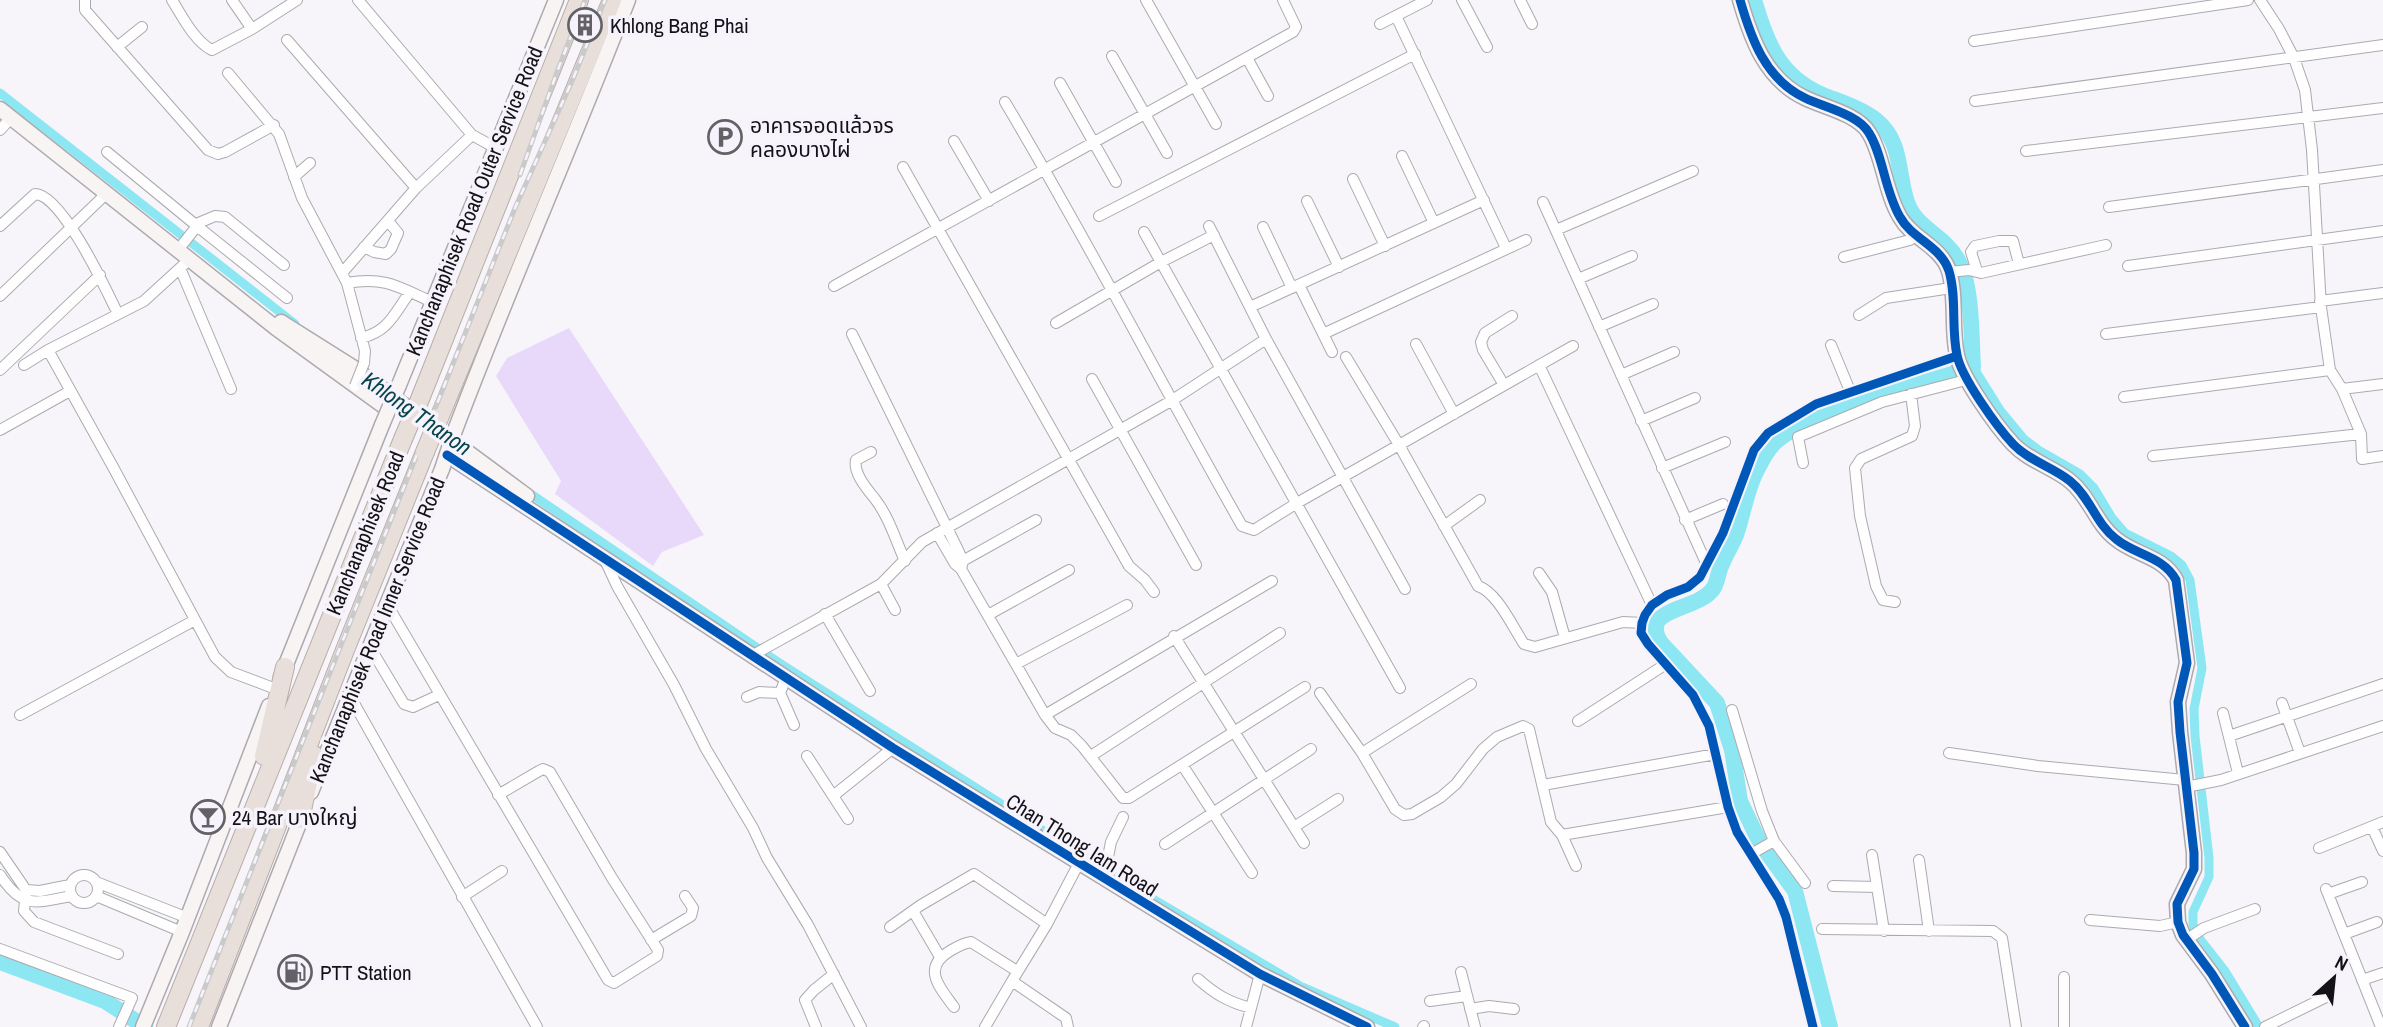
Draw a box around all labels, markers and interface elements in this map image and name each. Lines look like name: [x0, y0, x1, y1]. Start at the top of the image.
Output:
building icon: Khlong Bang Phai: [566, 6, 604, 44]
place label: Khlong Bang Phai: [610, 11, 749, 40]
street label: Kanchanaphisek Road Outer Service Road: [399, 42, 549, 360]
place label: อาคารจอดแล้วจร คลองบางไผ่: [750, 111, 894, 164]
parking icon: อาคารจอดแล้วจร คลองบางไผ่: [706, 118, 744, 156]
water label: Khlong Thanon: [356, 364, 478, 462]
street label: Kanchanaphisek Road: [319, 447, 411, 619]
street label: Kanchanaphisek Road Inner Service Road: [302, 473, 452, 787]
street label: Chan Thong Iam Road: [1001, 787, 1163, 903]
bar icon: 24 Bar บางใหญ่: [189, 798, 227, 836]
place label: 24 Bar บางใหญ่: [232, 803, 358, 832]
north arrow: [2299, 943, 2369, 1013]
text: N: [2331, 949, 2353, 977]
fuel station icon: PTT Station: [276, 953, 314, 991]
place label: PTT Station: [320, 958, 412, 987]

